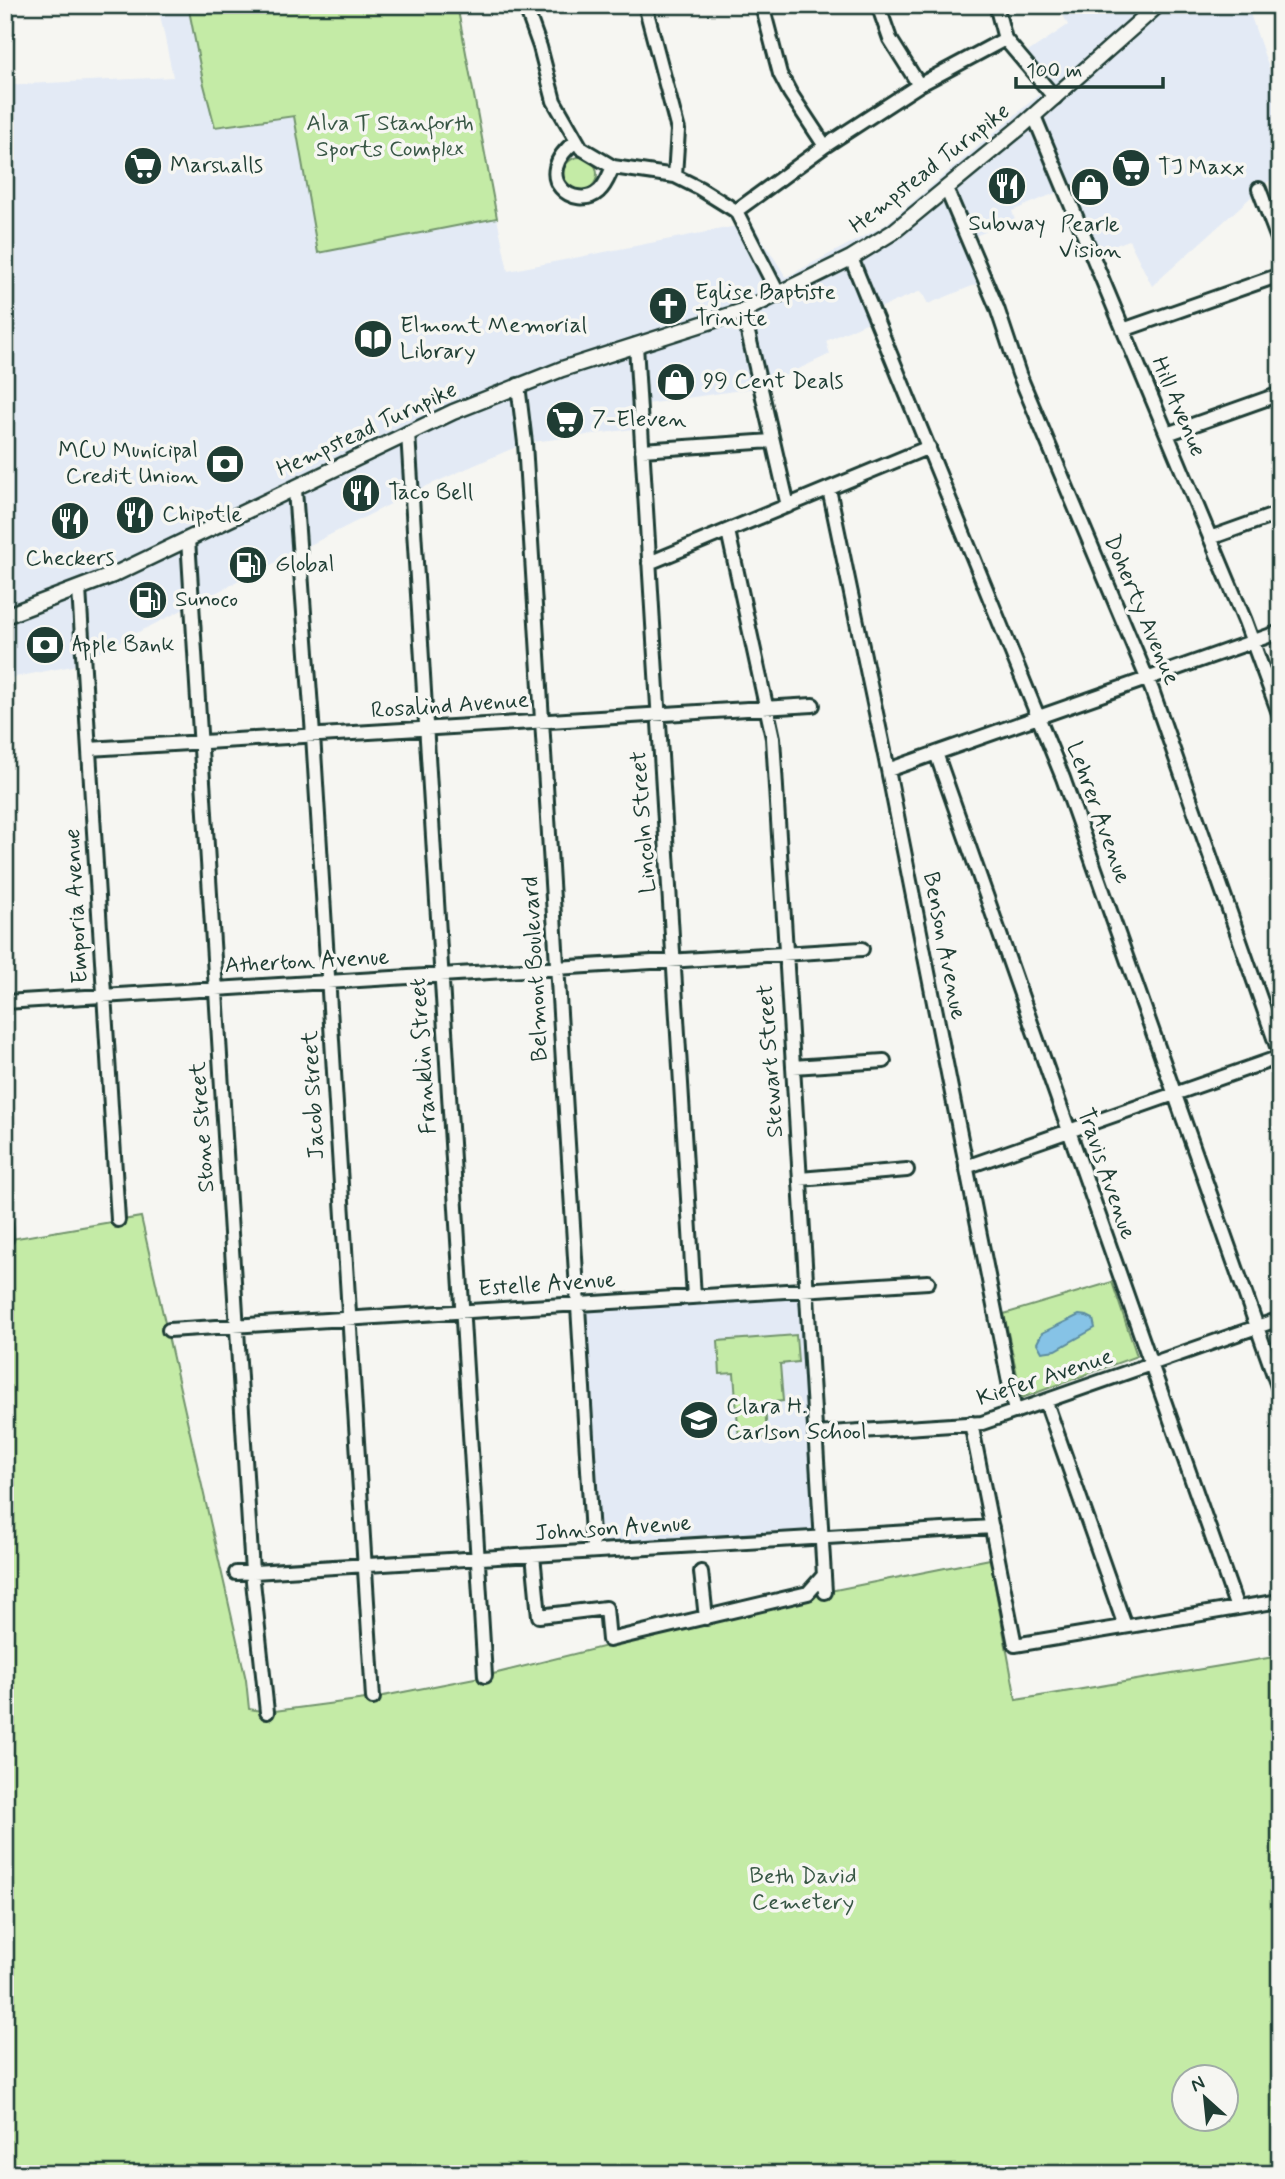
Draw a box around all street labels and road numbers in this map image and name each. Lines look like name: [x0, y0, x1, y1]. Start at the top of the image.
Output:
street label: Hempstead Turnpike: [844, 97, 1016, 241]
street label: Hill Avenue: [1144, 352, 1212, 462]
street label: Hempstead Turnpike: [272, 375, 462, 485]
street label: Doherty Avenue: [1096, 530, 1186, 690]
street label: Rosalind Avenue: [370, 686, 530, 726]
street label: Lehrer Avenue: [1058, 738, 1138, 888]
street label: Lincoln Street: [624, 750, 664, 894]
street label: Emporia Avenue: [58, 828, 96, 984]
street label: Benson Avenue: [915, 870, 973, 1023]
street label: Belmont Boulevard: [516, 876, 556, 1062]
street label: Atherton Avenue: [224, 943, 390, 981]
street label: Franklin Street: [404, 977, 444, 1135]
street label: Stewart Street: [751, 983, 791, 1139]
street label: Jacob Street: [296, 1029, 332, 1160]
street label: Stone Street: [183, 1060, 223, 1193]
street label: Travis Avenue: [1069, 1104, 1143, 1244]
street label: Estelle Avenue: [477, 1265, 617, 1305]
street label: Kiefer Avenue: [973, 1342, 1117, 1414]
street label: Johnson Avenue: [534, 1509, 692, 1549]

